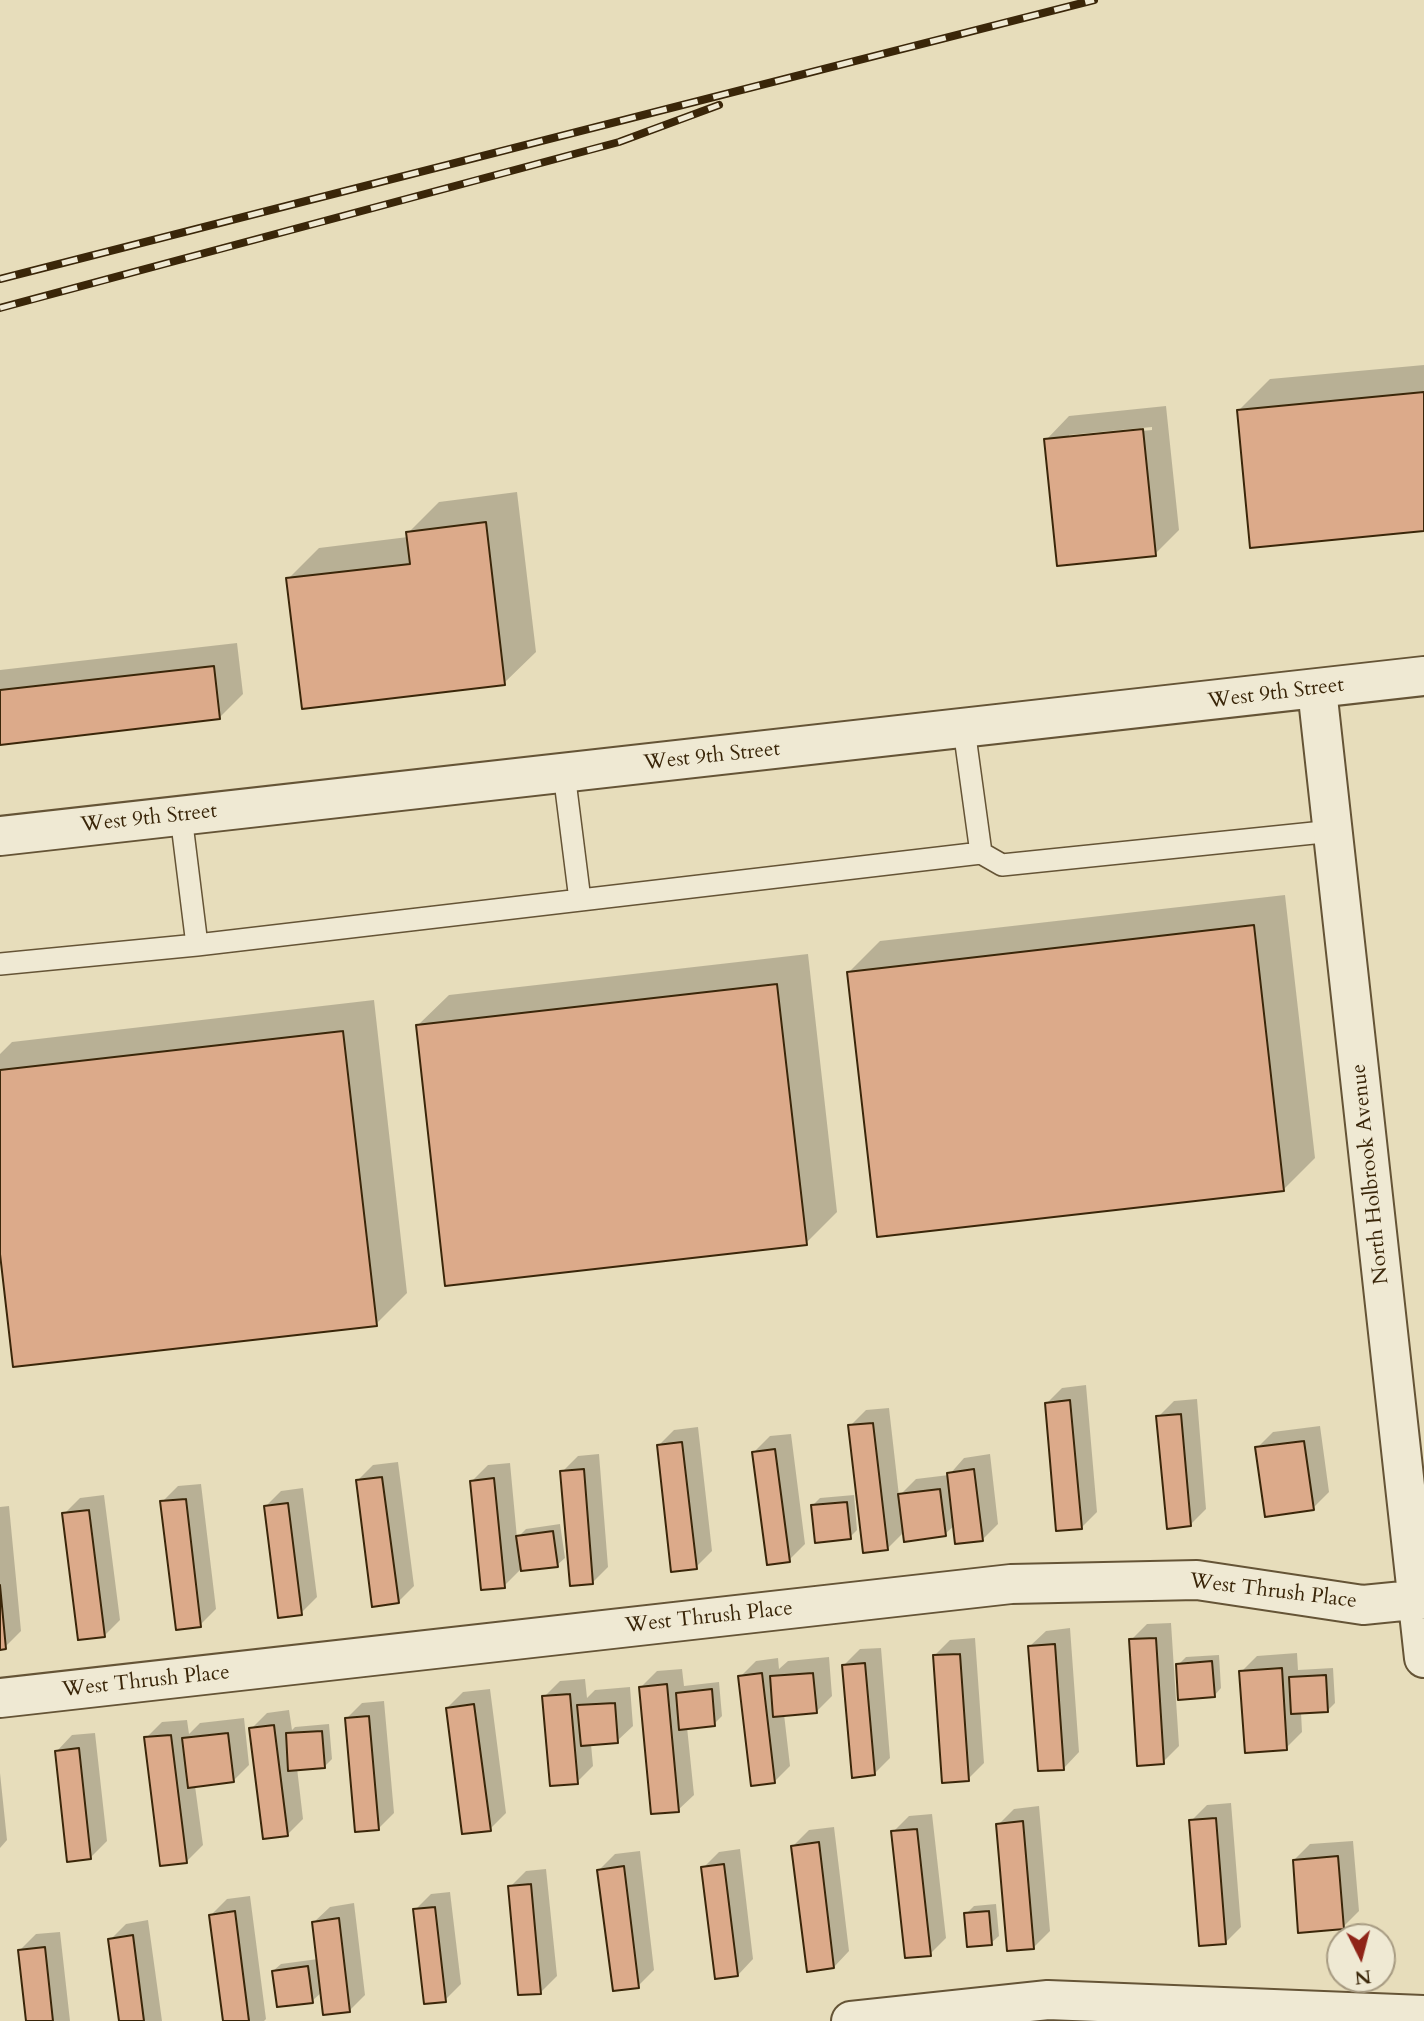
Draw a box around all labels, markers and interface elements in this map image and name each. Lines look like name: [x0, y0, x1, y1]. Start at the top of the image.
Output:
street label: West 9th Street: [1206, 673, 1346, 715]
street label: West 9th Street: [643, 737, 781, 777]
street label: West 9th Street: [80, 799, 218, 839]
street label: North Holbrook Avenue: [1347, 1063, 1395, 1285]
street label: West Thrush Place: [1188, 1569, 1358, 1615]
street label: West Thrush Place: [624, 1597, 794, 1639]
street label: West Thrush Place: [61, 1661, 231, 1703]
north arrow: [1326, 1923, 1396, 1993]
text: N: [1353, 1963, 1373, 1991]

